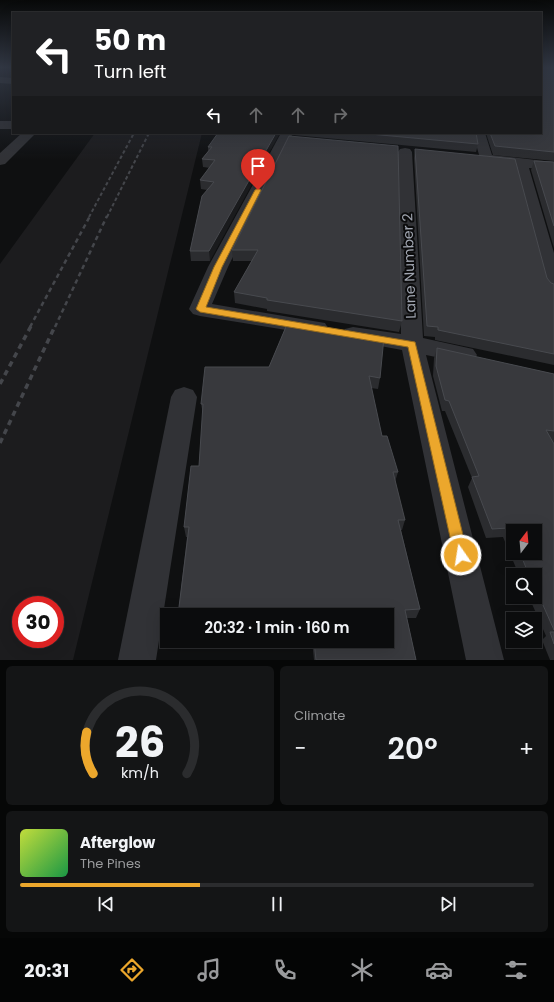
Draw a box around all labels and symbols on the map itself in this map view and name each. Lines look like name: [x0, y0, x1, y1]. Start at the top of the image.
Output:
pin: [241, 149, 275, 190]
street label: Lane Number 2: [397, 213, 421, 319]
north arrow: [506, 524, 542, 560]
position arrow: [440, 534, 482, 576]
speed limit sign: 30: [12, 596, 64, 648]

